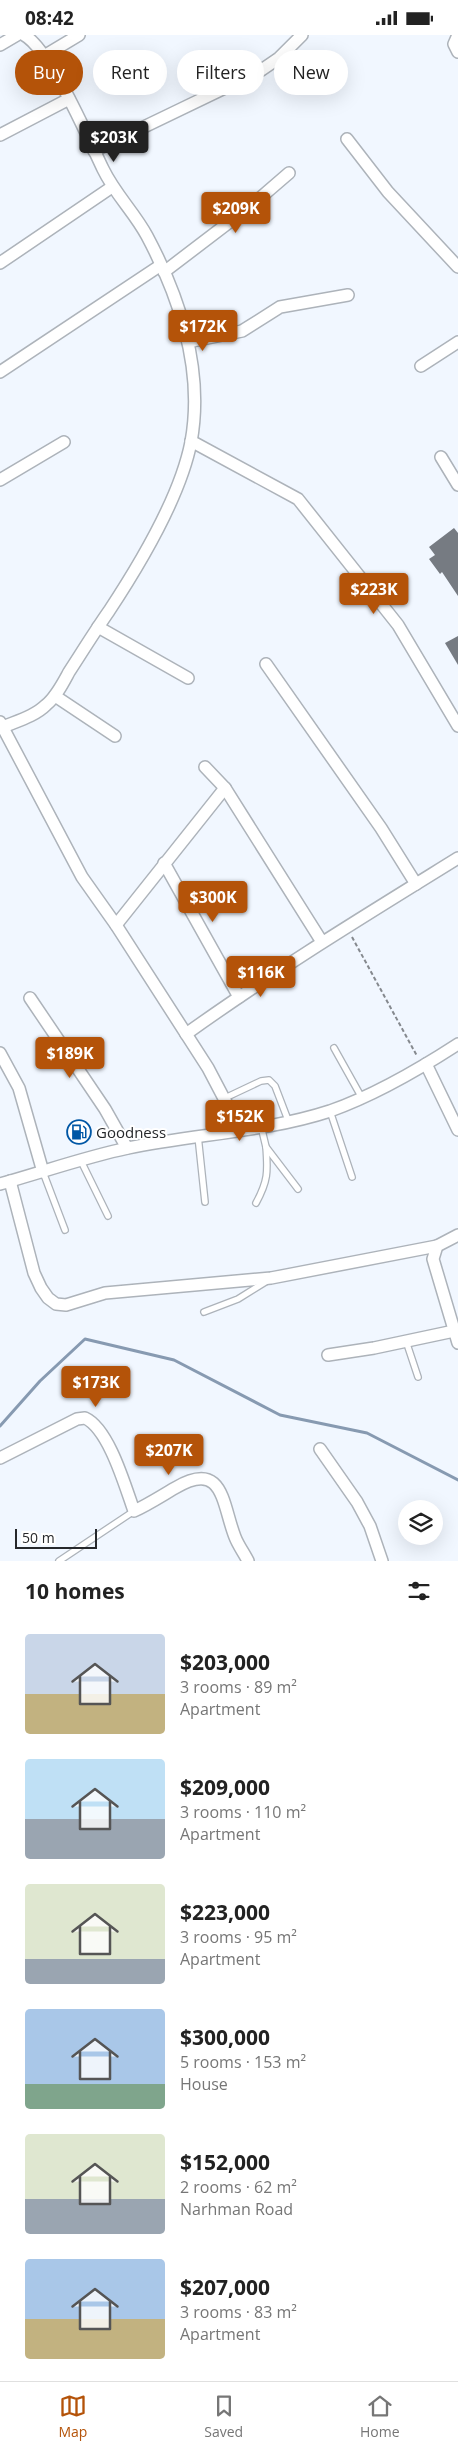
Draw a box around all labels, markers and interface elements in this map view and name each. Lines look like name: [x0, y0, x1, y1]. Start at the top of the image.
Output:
text: 08:42: [25, 5, 74, 31]
chip: Buy: [15, 50, 83, 95]
chip: Rent: [93, 50, 167, 95]
chip: Filters: [177, 50, 264, 95]
chip: New: [274, 50, 348, 95]
pin: $203K: [79, 121, 149, 163]
text: $203K: [90, 126, 138, 148]
pin: $209K: [201, 191, 271, 234]
text: $209K: [212, 197, 260, 219]
pin: $172K: [168, 309, 238, 352]
text: $172K: [179, 315, 227, 337]
pin: $223K: [339, 573, 409, 615]
text: $223K: [350, 578, 398, 600]
pin: $300K: [178, 881, 248, 923]
text: $300K: [189, 886, 237, 908]
pin: $116K: [226, 955, 296, 998]
text: $116K: [237, 961, 285, 983]
pin: $189K: [35, 1037, 105, 1079]
text: $189K: [46, 1042, 94, 1064]
pin: $152K: [205, 1099, 275, 1142]
text: $152K: [216, 1105, 264, 1127]
fuel station icon: Goodness: [66, 1119, 92, 1145]
place label: Goodness: [96, 1122, 166, 1142]
pin: $173K: [61, 1365, 131, 1408]
text: $173K: [72, 1371, 120, 1393]
pin: $207K: [134, 1433, 204, 1476]
text: $207K: [145, 1439, 193, 1461]
map controls: [398, 1500, 443, 1545]
button: layers: [398, 1500, 443, 1545]
scale bar: [15, 1526, 98, 1549]
text: 50 m: [22, 1528, 55, 1547]
text: 10 homes: [25, 1577, 125, 1605]
icon: filters: [405, 1577, 433, 1605]
text: $203,000: [180, 1648, 270, 1676]
icon: home: [65, 1654, 125, 1714]
text: 3 rooms · 89 m²: [180, 1676, 297, 1698]
text: Apartment: [180, 1698, 260, 1720]
text: $209,000: [180, 1773, 270, 1801]
icon: home: [65, 1779, 125, 1839]
text: 3 rooms · 110 m²: [180, 1801, 306, 1823]
text: Apartment: [180, 1823, 260, 1845]
text: $223,000: [180, 1898, 270, 1926]
icon: home: [65, 1904, 125, 1964]
text: 3 rooms · 95 m²: [180, 1926, 297, 1948]
text: Apartment: [180, 1948, 260, 1970]
text: $300,000: [180, 2023, 270, 2051]
icon: home: [65, 2029, 125, 2089]
text: 5 rooms · 153 m²: [180, 2051, 306, 2073]
text: House: [180, 2073, 228, 2095]
text: $152,000: [180, 2148, 270, 2176]
icon: home: [65, 2154, 125, 2214]
text: 2 rooms · 62 m²: [180, 2176, 297, 2198]
text: Narhman Road: [180, 2198, 293, 2220]
text: $207,000: [180, 2273, 270, 2301]
icon: home: [65, 2279, 125, 2339]
text: 3 rooms · 83 m²: [180, 2301, 297, 2323]
text: Apartment: [180, 2323, 260, 2345]
tab: Map: [58, 2392, 87, 2441]
tab: Saved: [204, 2392, 243, 2441]
tab: Home: [360, 2392, 400, 2441]

